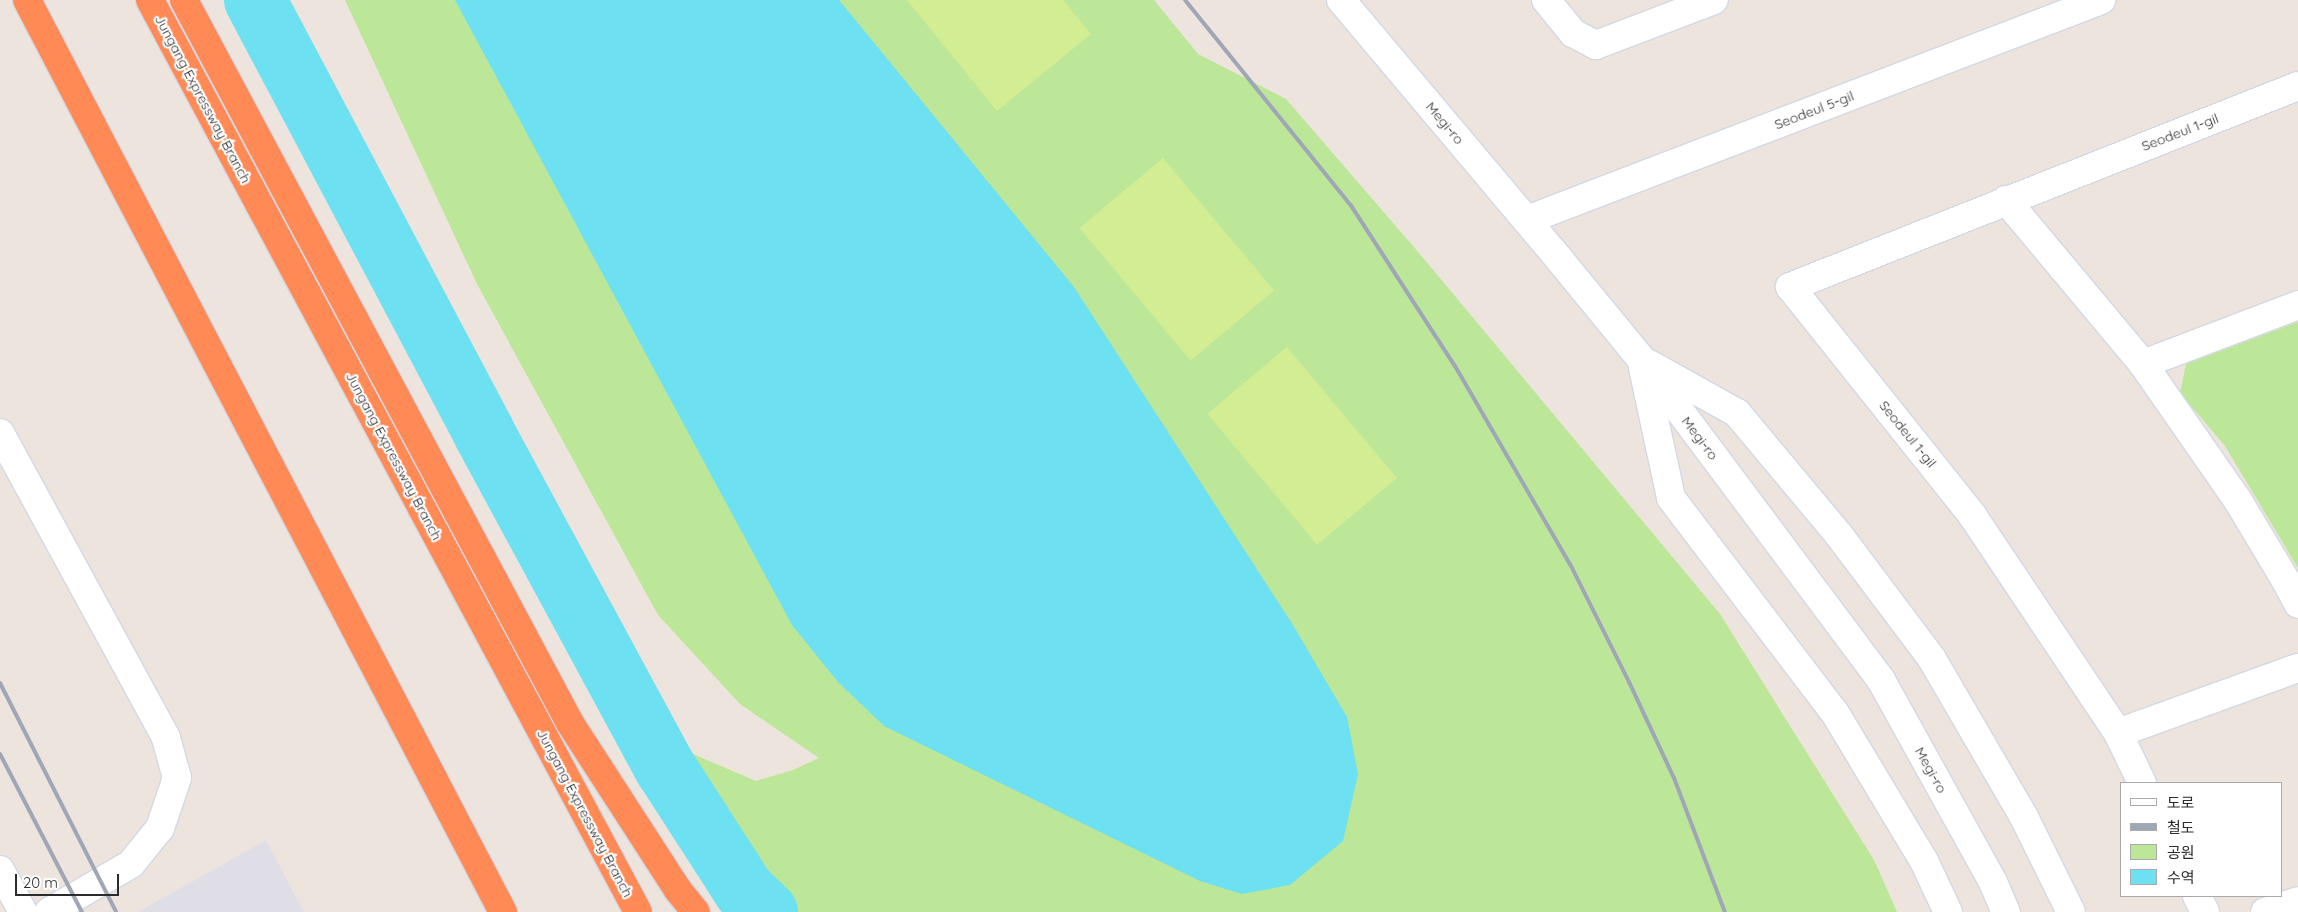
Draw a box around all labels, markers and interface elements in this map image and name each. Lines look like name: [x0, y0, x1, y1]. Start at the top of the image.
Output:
street label: Jungang Expressway Branch: [151, 12, 255, 186]
street label: Seodeul 5-gil: [1772, 87, 1856, 133]
street label: Megi-ro: [1422, 98, 1468, 148]
street label: Seodeul 1-gil: [2139, 110, 2221, 154]
street label: Jungang Expressway Branch: [342, 369, 446, 543]
street label: Seodeul 1-gil: [1876, 397, 1940, 471]
street label: Megi-ro: [1678, 413, 1722, 463]
street label: Jungang Expressway Branch: [533, 726, 637, 900]
street label: Megi-ro: [1911, 744, 1951, 796]
legend: [2120, 782, 2283, 897]
text: 도로: [2167, 793, 2195, 812]
text: 철도: [2167, 818, 2195, 837]
text: 공원: [2167, 843, 2195, 862]
scale bar: [18, 864, 121, 896]
text: 수역: [2167, 868, 2195, 887]
text: 20 m: [23, 873, 58, 892]

